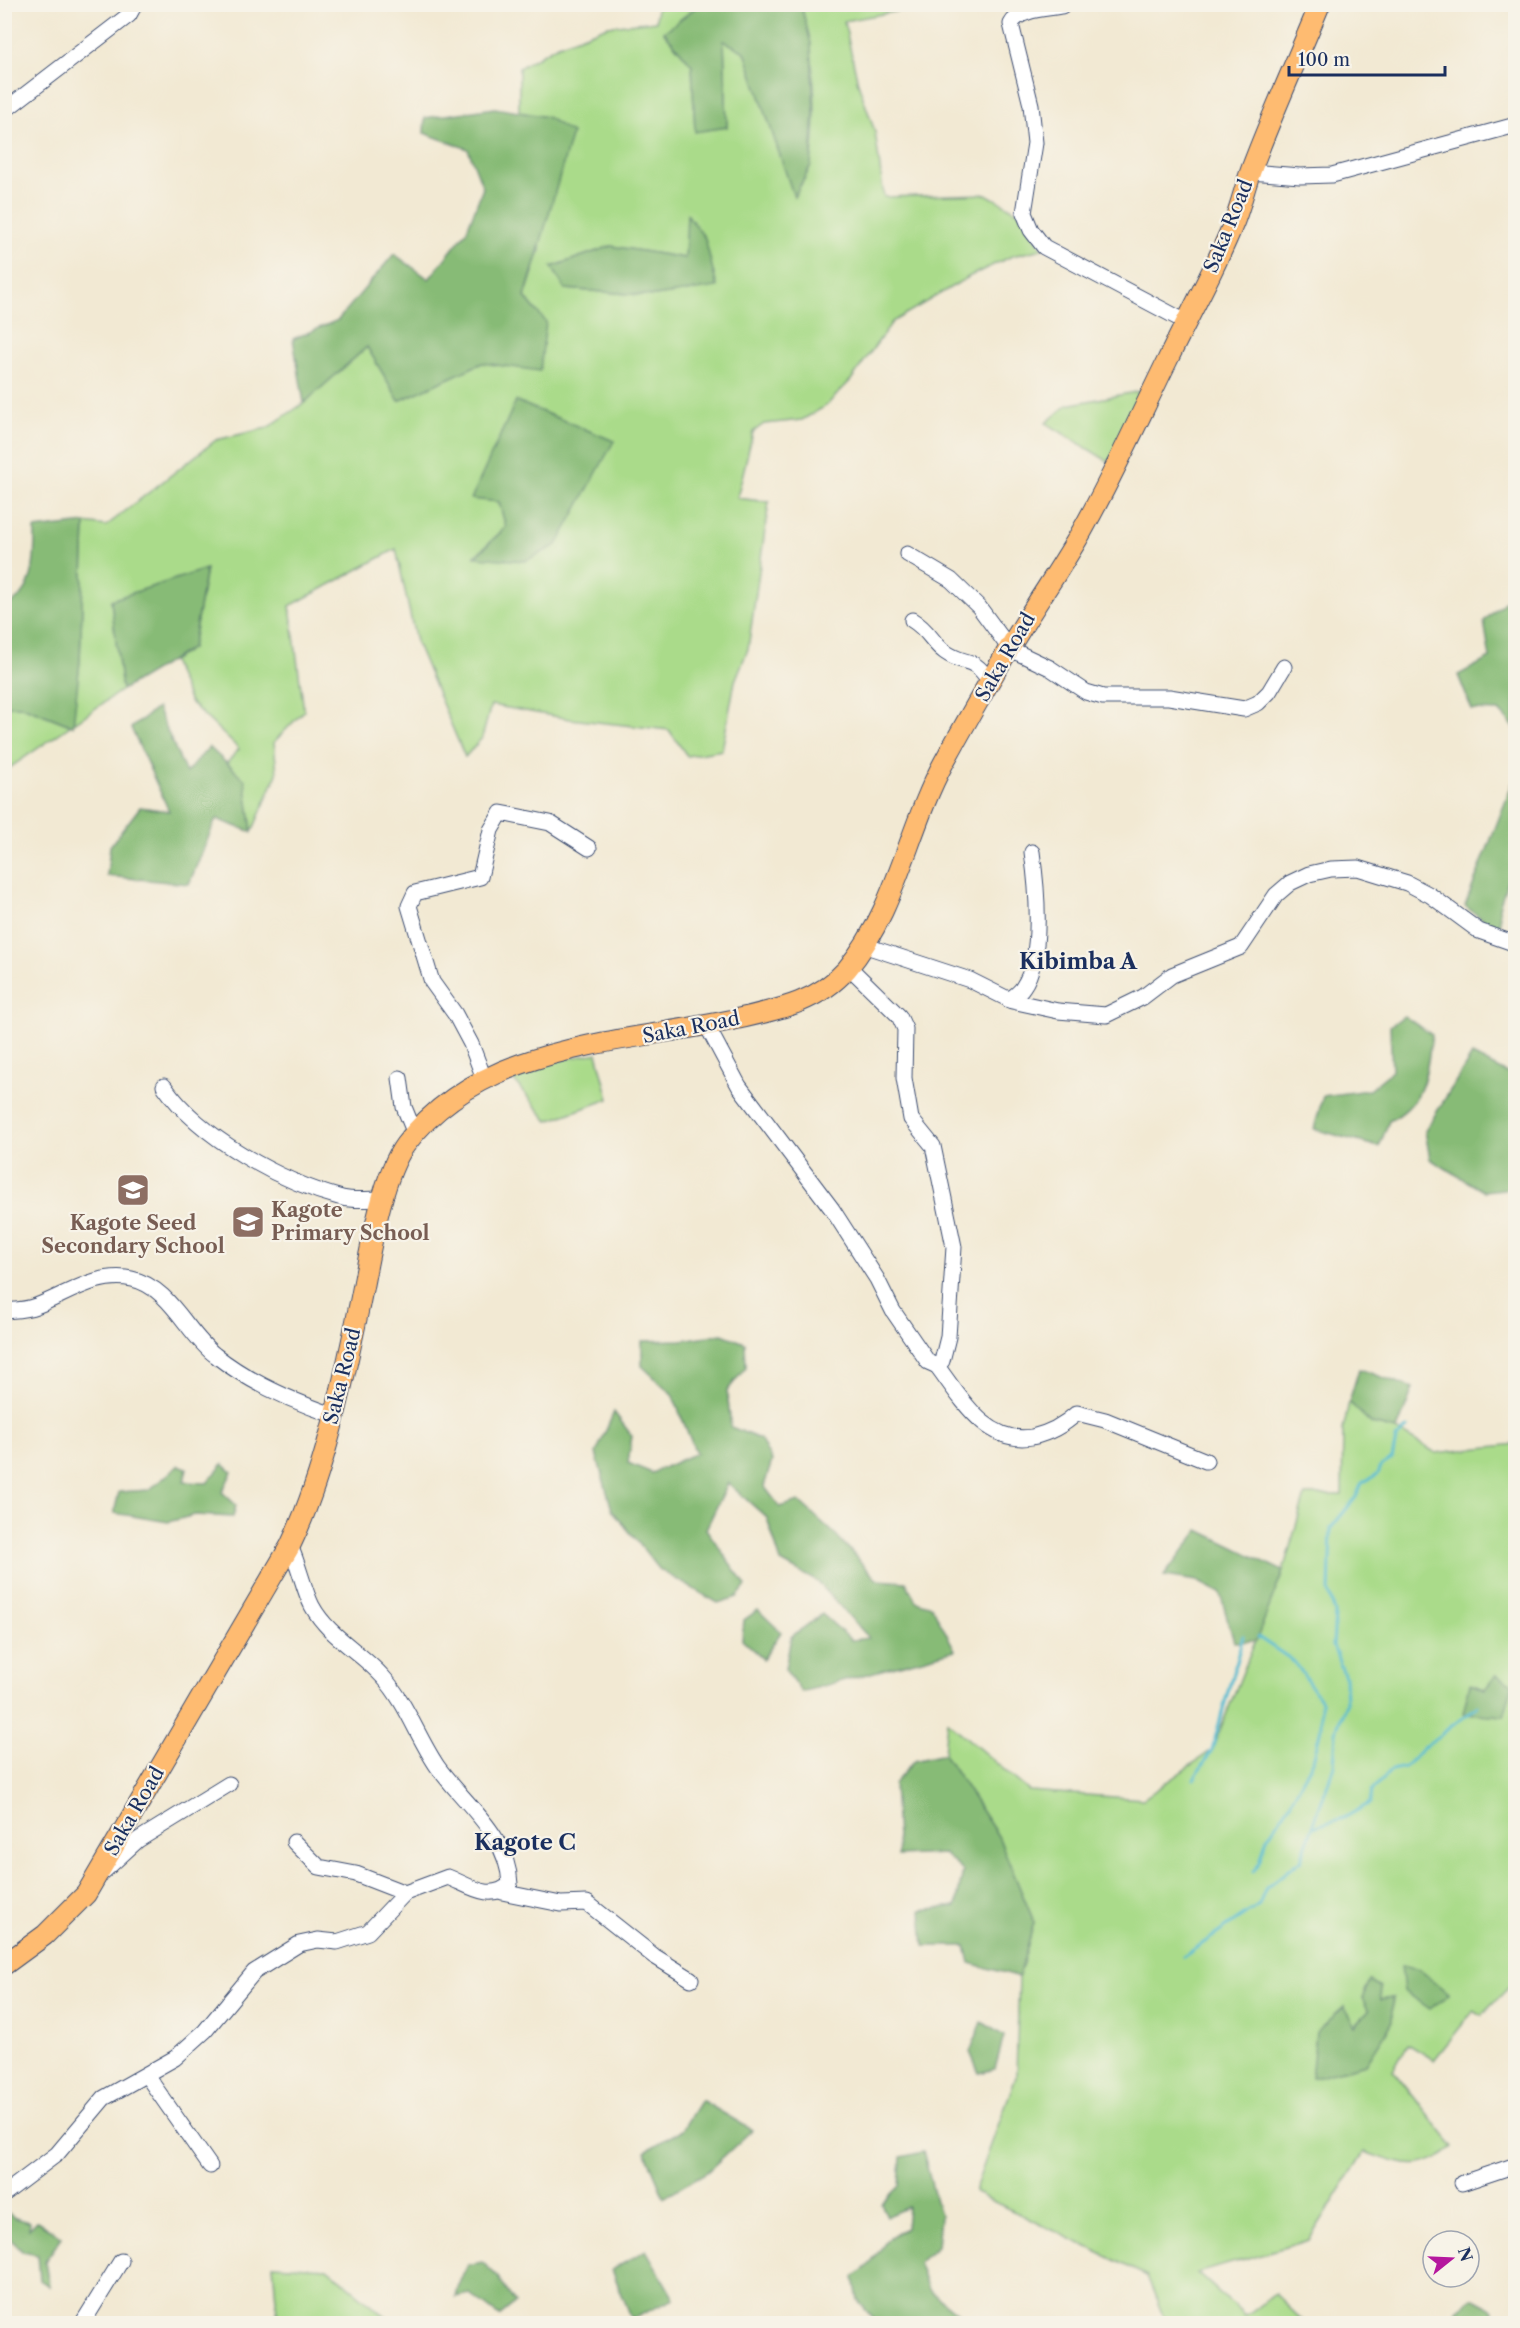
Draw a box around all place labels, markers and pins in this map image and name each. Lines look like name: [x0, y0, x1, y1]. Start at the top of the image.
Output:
school or university icon: Kagote Seed Secondary School: [115, 1172, 151, 1208]
place label: Kagote Primary School: [271, 1198, 430, 1245]
school or university icon: Kagote Primary School: [230, 1204, 266, 1240]
place label: Kagote Seed Secondary School: [41, 1211, 225, 1258]

